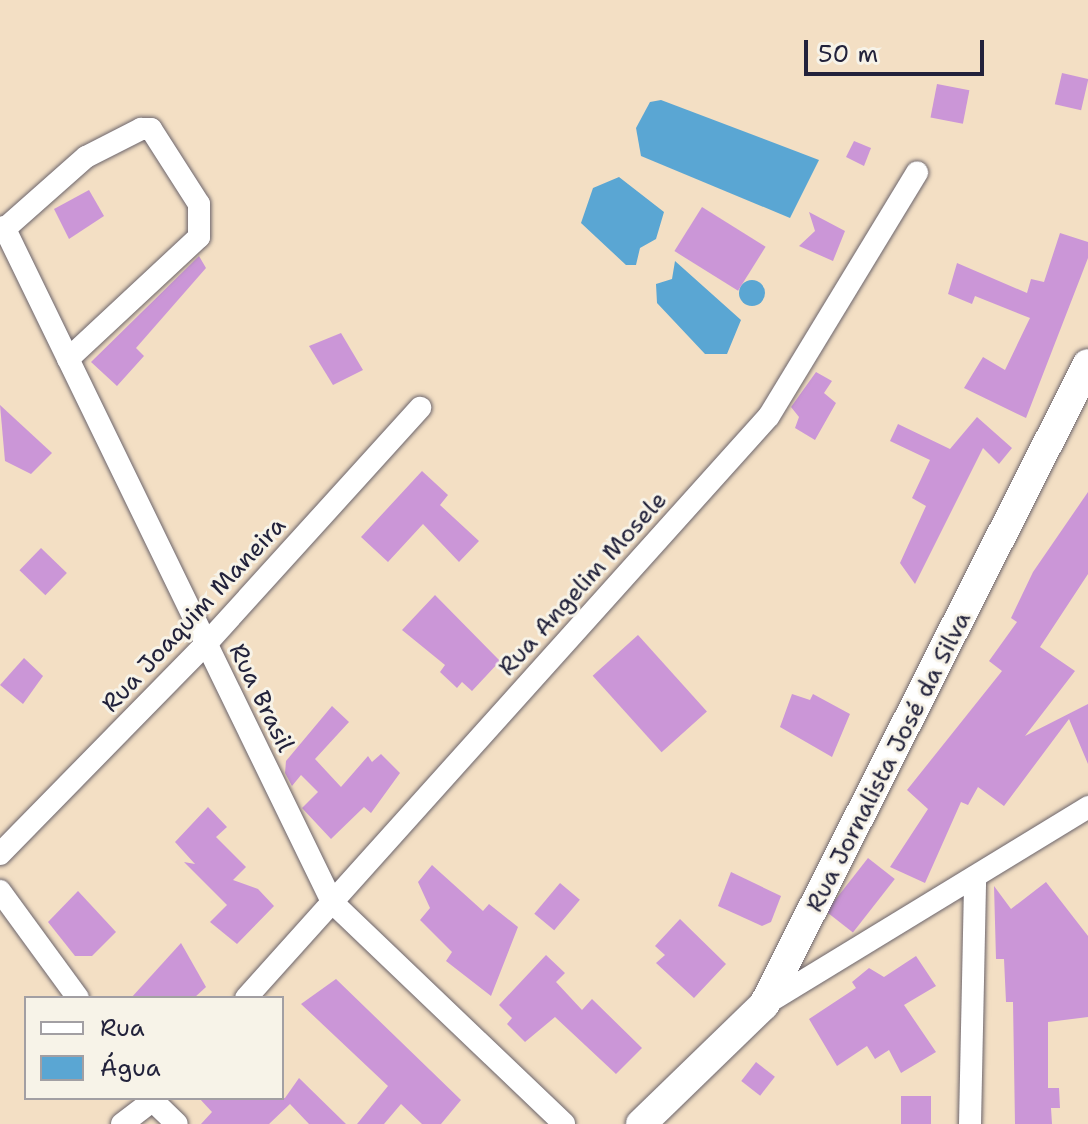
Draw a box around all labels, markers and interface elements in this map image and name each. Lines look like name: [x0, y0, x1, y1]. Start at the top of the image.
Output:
scale bar: [808, 24, 988, 74]
text: 50 m: [818, 38, 878, 70]
street label: Rua Angelim Mosele: [493, 486, 673, 682]
street label: Rua Joaquim Maneira: [96, 512, 292, 718]
street label: Rua Jornalista José da Silva: [801, 607, 977, 917]
street label: Rua Brasil: [222, 639, 300, 757]
legend: [24, 996, 284, 1100]
text: Rua: [100, 1012, 145, 1044]
text: Água: [100, 1052, 161, 1084]

